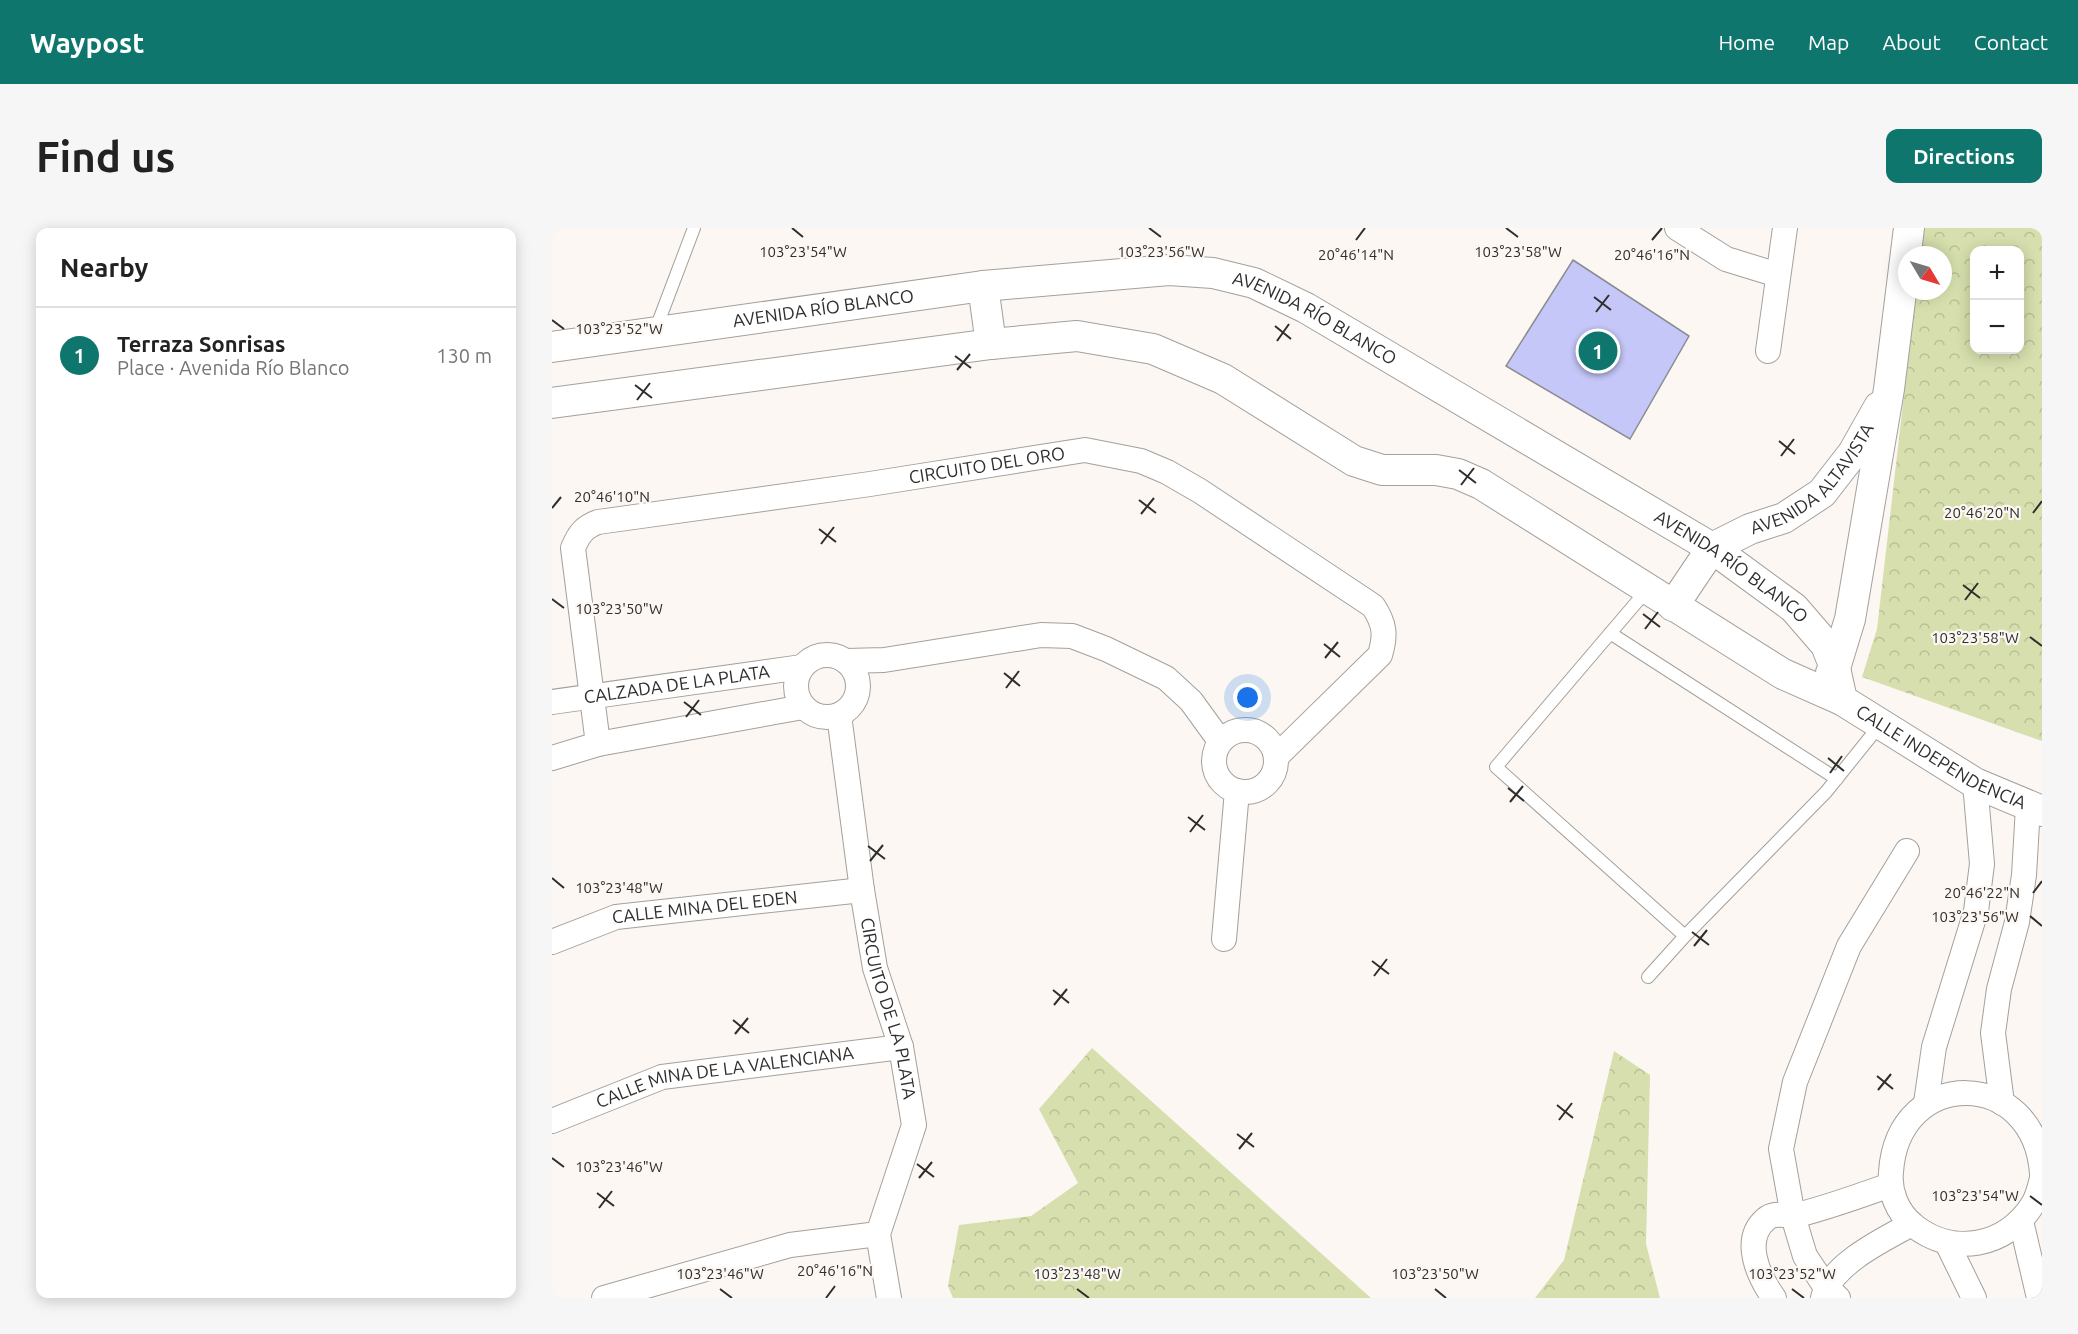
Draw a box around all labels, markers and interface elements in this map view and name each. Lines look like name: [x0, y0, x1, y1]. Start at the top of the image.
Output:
text: Waypost: [30, 27, 144, 58]
text: Home: [1718, 30, 1775, 54]
text: Map: [1808, 30, 1849, 54]
text: About: [1882, 30, 1941, 54]
text: Contact: [1974, 30, 2048, 54]
button: Directions: [1886, 129, 2042, 183]
text: Find us: [36, 133, 175, 180]
text: 103°23'54"W: [759, 243, 847, 260]
text: 103°23'56"W: [1117, 243, 1205, 260]
text: 103°23'58"W: [1474, 243, 1562, 260]
text: 20°46'14"N: [1318, 246, 1394, 263]
text: 20°46'16"N: [1614, 246, 1690, 263]
north arrow: [1898, 246, 1952, 300]
map controls: [1970, 246, 2024, 354]
button: +: [1970, 246, 2024, 300]
text: Nearby: [60, 253, 148, 282]
street label: AVENIDA RÍO BLANCO: [1231, 267, 1401, 368]
street label: AVENIDA RÍO BLANCO: [731, 285, 915, 330]
button: −: [1970, 300, 2024, 354]
text: 103°23'52"W: [575, 320, 663, 337]
pin: 1: [1578, 328, 1618, 374]
text: Terraza Sonrisas: [117, 331, 285, 356]
text: 1: [74, 344, 85, 367]
text: 130 m: [436, 344, 492, 367]
text: Place · Avenida Río Blanco: [117, 356, 349, 379]
street label: AVENIDA ALTAVISTA: [1748, 419, 1877, 537]
street label: CIRCUITO DEL ORO: [907, 442, 1066, 487]
text: 20°46'10"N: [574, 488, 650, 505]
text: 20°46'20"N: [1944, 504, 2020, 521]
street label: AVENIDA RÍO BLANCO: [1652, 506, 1813, 626]
text: 103°23'50"W: [575, 600, 663, 617]
text: 103°23'58"W: [1931, 629, 2019, 646]
street label: CALZADA DE LA PLATA: [582, 661, 771, 706]
your location: [1233, 683, 1262, 712]
street label: CALLE INDEPENDENCIA: [1853, 700, 2030, 812]
text: 103°23'48"W: [575, 879, 663, 896]
text: 20°46'22"N: [1944, 884, 2020, 901]
street label: CALLE MINA DEL EDEN: [611, 886, 798, 926]
text: 103°23'56"W: [1931, 908, 2019, 925]
street label: CIRCUITO DE LA PLATA: [858, 916, 921, 1101]
street label: CALLE MINA DE LA VALENCIANA: [593, 1042, 855, 1111]
text: 103°23'46"W: [575, 1158, 663, 1175]
text: 103°23'54"W: [1931, 1187, 2019, 1204]
text: 20°46'16"N: [797, 1262, 873, 1279]
text: 103°23'46"W: [676, 1265, 764, 1282]
text: 103°23'48"W: [1033, 1265, 1121, 1282]
text: 103°23'50"W: [1391, 1265, 1479, 1282]
text: 103°23'52"W: [1748, 1265, 1836, 1282]

